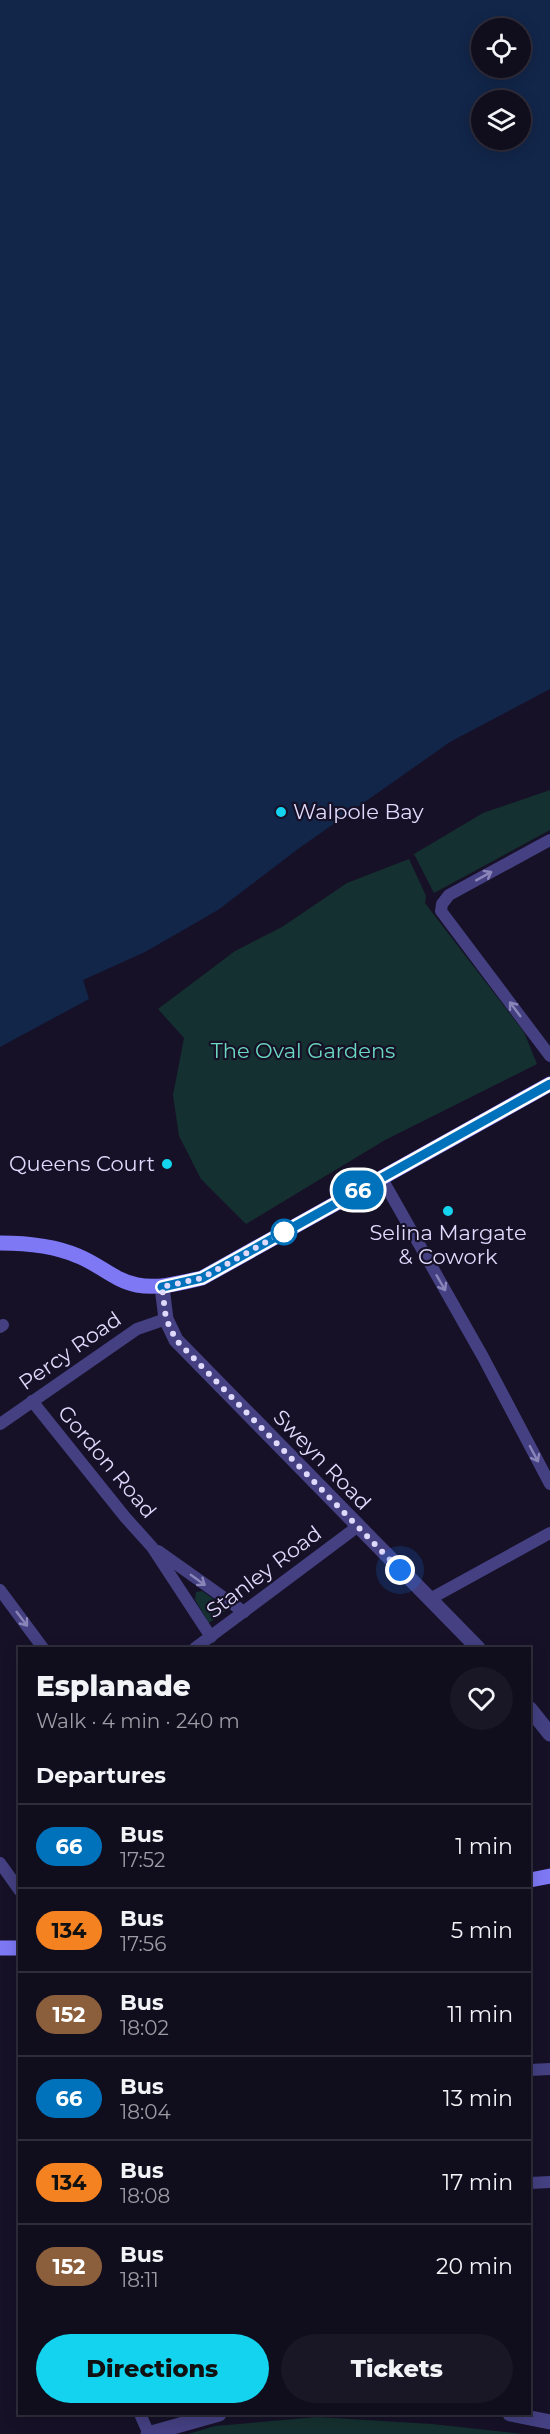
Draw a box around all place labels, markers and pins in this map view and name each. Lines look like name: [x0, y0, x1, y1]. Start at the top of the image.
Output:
place label: Walpole Bay: [293, 799, 424, 824]
marker: Walpole Bay: [274, 805, 288, 819]
place label: Queens Court: [9, 1151, 155, 1176]
marker: Queens Court: [160, 1157, 174, 1171]
marker: Selina Margate & Cowork: [441, 1204, 455, 1218]
unlabelled marker: [271, 1219, 297, 1245]
place label: Selina Margate & Cowork: [369, 1220, 527, 1269]

